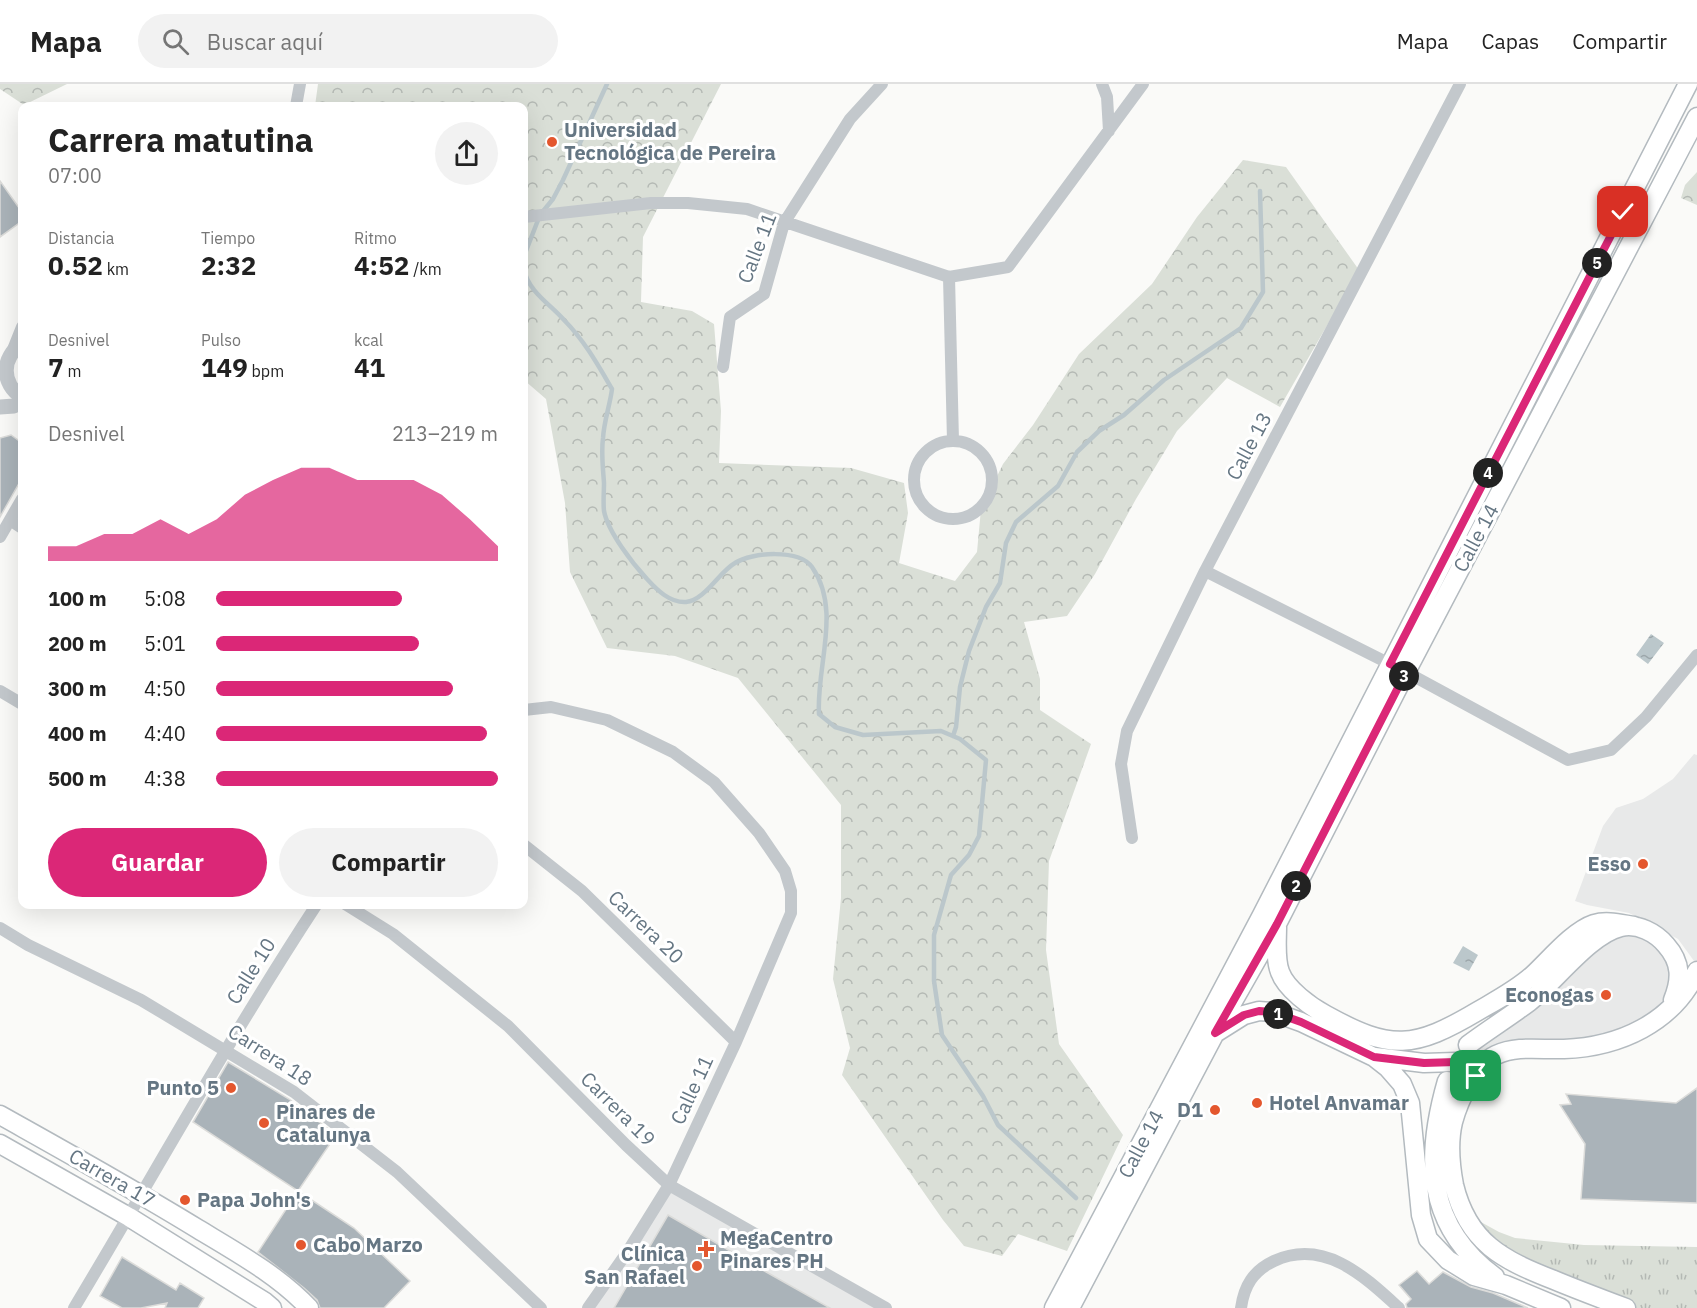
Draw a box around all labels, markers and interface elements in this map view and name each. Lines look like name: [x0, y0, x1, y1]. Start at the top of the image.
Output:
search box: [138, 14, 558, 68]
text: Mapa: [30, 23, 102, 60]
icon: search: [159, 25, 192, 58]
text: Buscar aquí: [207, 27, 323, 56]
text: Mapa: [1397, 27, 1448, 55]
text: Capas: [1481, 27, 1539, 55]
text: Compartir: [1572, 27, 1667, 55]
place label: Universidad Tecnológica de Pereira: [564, 116, 776, 166]
text: Carrera matutina: [48, 118, 314, 161]
button: share: [435, 122, 498, 185]
marker: Universidad Tecnológica de Pereira: [545, 135, 559, 149]
text: 07:00: [48, 162, 102, 189]
pin: [1597, 186, 1648, 237]
icon: check: [1606, 195, 1639, 228]
street label: Calle 11: [731, 209, 782, 287]
text: Distancia: [48, 228, 114, 248]
text: Tiempo: [201, 228, 255, 248]
text: Ritmo: [354, 228, 397, 248]
text: 0.52: [48, 248, 103, 282]
text: 2:32: [201, 248, 256, 282]
text: 4:52: [354, 248, 409, 282]
pin: 5: [1582, 248, 1612, 278]
text: 5: [1592, 253, 1602, 273]
text: km: [103, 259, 129, 279]
text: /km: [409, 259, 442, 279]
text: Desnivel: [48, 330, 109, 350]
text: Pulso: [201, 330, 241, 350]
text: kcal: [354, 330, 383, 350]
text: 7: [48, 350, 64, 384]
text: 149: [201, 350, 248, 384]
text: 41: [354, 350, 385, 384]
text: m: [64, 361, 81, 381]
text: bpm: [248, 361, 284, 381]
street label: Calle 13: [1219, 407, 1278, 485]
text: Desnivel: [48, 420, 125, 447]
text: 213–219 m: [392, 420, 498, 447]
pin: 4: [1473, 458, 1503, 488]
text: 4: [1483, 463, 1493, 483]
street label: Calle 14: [1446, 499, 1505, 577]
text: 100 m: [48, 585, 107, 612]
text: 5:08: [144, 585, 186, 612]
text: 200 m: [48, 630, 107, 657]
text: 5:01: [144, 630, 186, 657]
pin: 3: [1389, 661, 1419, 691]
text: 3: [1399, 666, 1409, 686]
text: 300 m: [48, 675, 107, 702]
text: 4:50: [144, 675, 186, 702]
text: 400 m: [48, 720, 107, 747]
text: 4:40: [144, 720, 186, 747]
text: 500 m: [48, 765, 107, 792]
text: 4:38: [144, 765, 186, 792]
button: Guardar: [48, 828, 267, 897]
button: Compartir: [279, 828, 498, 897]
place label: Esso: [1588, 850, 1631, 877]
marker: Esso: [1636, 857, 1650, 871]
pin: 2: [1281, 871, 1311, 901]
text: 2: [1291, 876, 1301, 896]
street label: Carrera 20: [603, 884, 690, 969]
street label: Calle 10: [220, 932, 282, 1009]
place label: Econogas: [1505, 981, 1594, 1008]
marker: Econogas: [1599, 988, 1613, 1002]
pin: 1: [1263, 999, 1293, 1029]
text: 1: [1273, 1004, 1283, 1024]
street label: Carrera 18: [223, 1017, 318, 1092]
pin: [1450, 1050, 1501, 1101]
street label: Calle 11: [664, 1051, 719, 1129]
icon: arrive: [1459, 1059, 1492, 1092]
street label: Carrera 19: [575, 1065, 662, 1152]
place label: Punto 5: [146, 1074, 219, 1101]
marker: Punto 5: [224, 1081, 238, 1095]
place label: Hotel Anvamar: [1269, 1089, 1409, 1116]
place label: D1: [1177, 1096, 1203, 1123]
marker: Hotel Anvamar: [1250, 1096, 1264, 1110]
place label: Pinares de Catalunya: [276, 1098, 376, 1148]
marker: D1: [1208, 1103, 1222, 1117]
street label: Calle 14: [1111, 1105, 1170, 1183]
marker: Pinares de Catalunya: [257, 1116, 271, 1130]
street label: Carrera 17: [64, 1142, 160, 1213]
place label: Papa John's: [197, 1186, 311, 1213]
marker: Papa John's: [178, 1193, 192, 1207]
place label: MegaCentro Pinares PH: [720, 1224, 833, 1274]
place label: Cabo Marzo: [313, 1231, 423, 1258]
marker: Cabo Marzo: [294, 1238, 308, 1252]
place label: Clínica San Rafael: [584, 1240, 685, 1290]
marker: MegaCentro Pinares PH: [697, 1240, 715, 1258]
marker: Clínica San Rafael: [690, 1259, 704, 1273]

